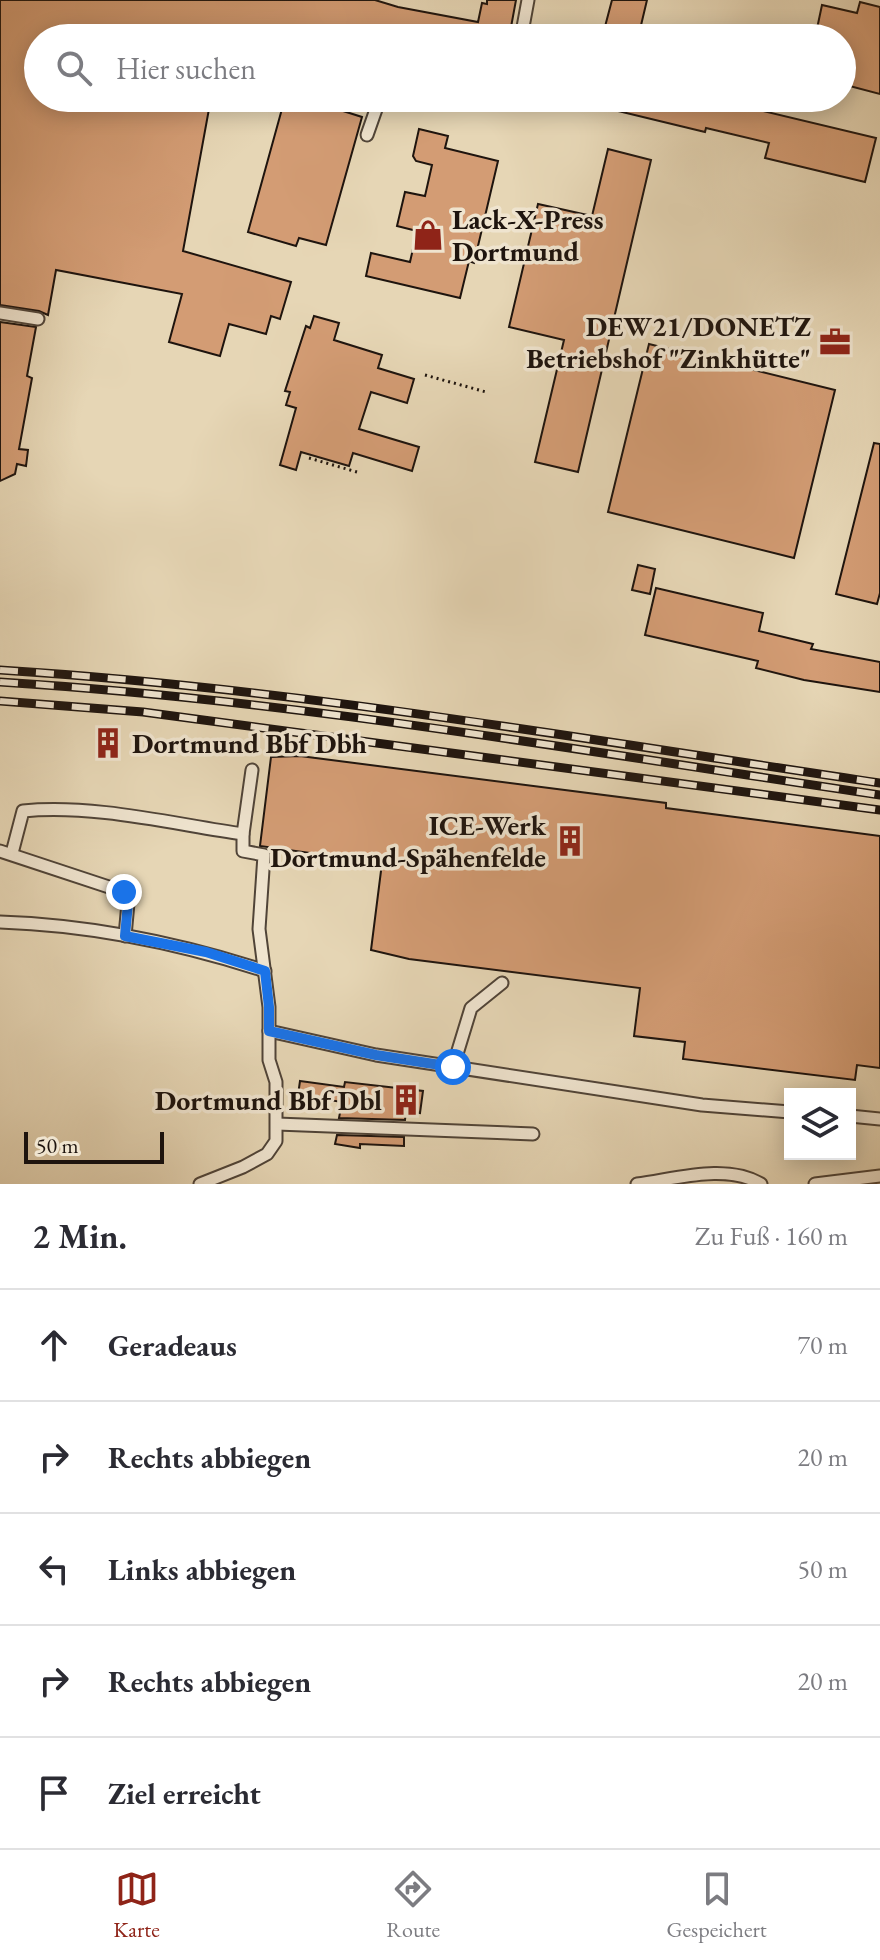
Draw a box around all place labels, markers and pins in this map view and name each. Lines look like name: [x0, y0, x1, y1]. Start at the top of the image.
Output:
place label: Lack-X-Press Dortmund: [452, 201, 604, 269]
shop icon: Lack-X-Press Dortmund: [411, 218, 445, 252]
place label: DEW21/DONETZ Betriebshof "Zinkhütte": [526, 308, 811, 376]
office icon: DEW21/DONETZ Betriebshof "Zinkhütte": [818, 325, 852, 359]
place label: Dortmund Bbf Dbh: [132, 725, 367, 761]
building icon: Dortmund Bbf Dbh: [91, 726, 125, 760]
place label: ICE-Werk Dortmund-Spähenfelde: [270, 807, 547, 875]
building icon: ICE-Werk Dortmund-Spähenfelde: [553, 824, 587, 858]
place label: Dortmund Bbf Dbl: [155, 1082, 382, 1118]
building icon: Dortmund Bbf Dbl: [389, 1083, 423, 1117]

